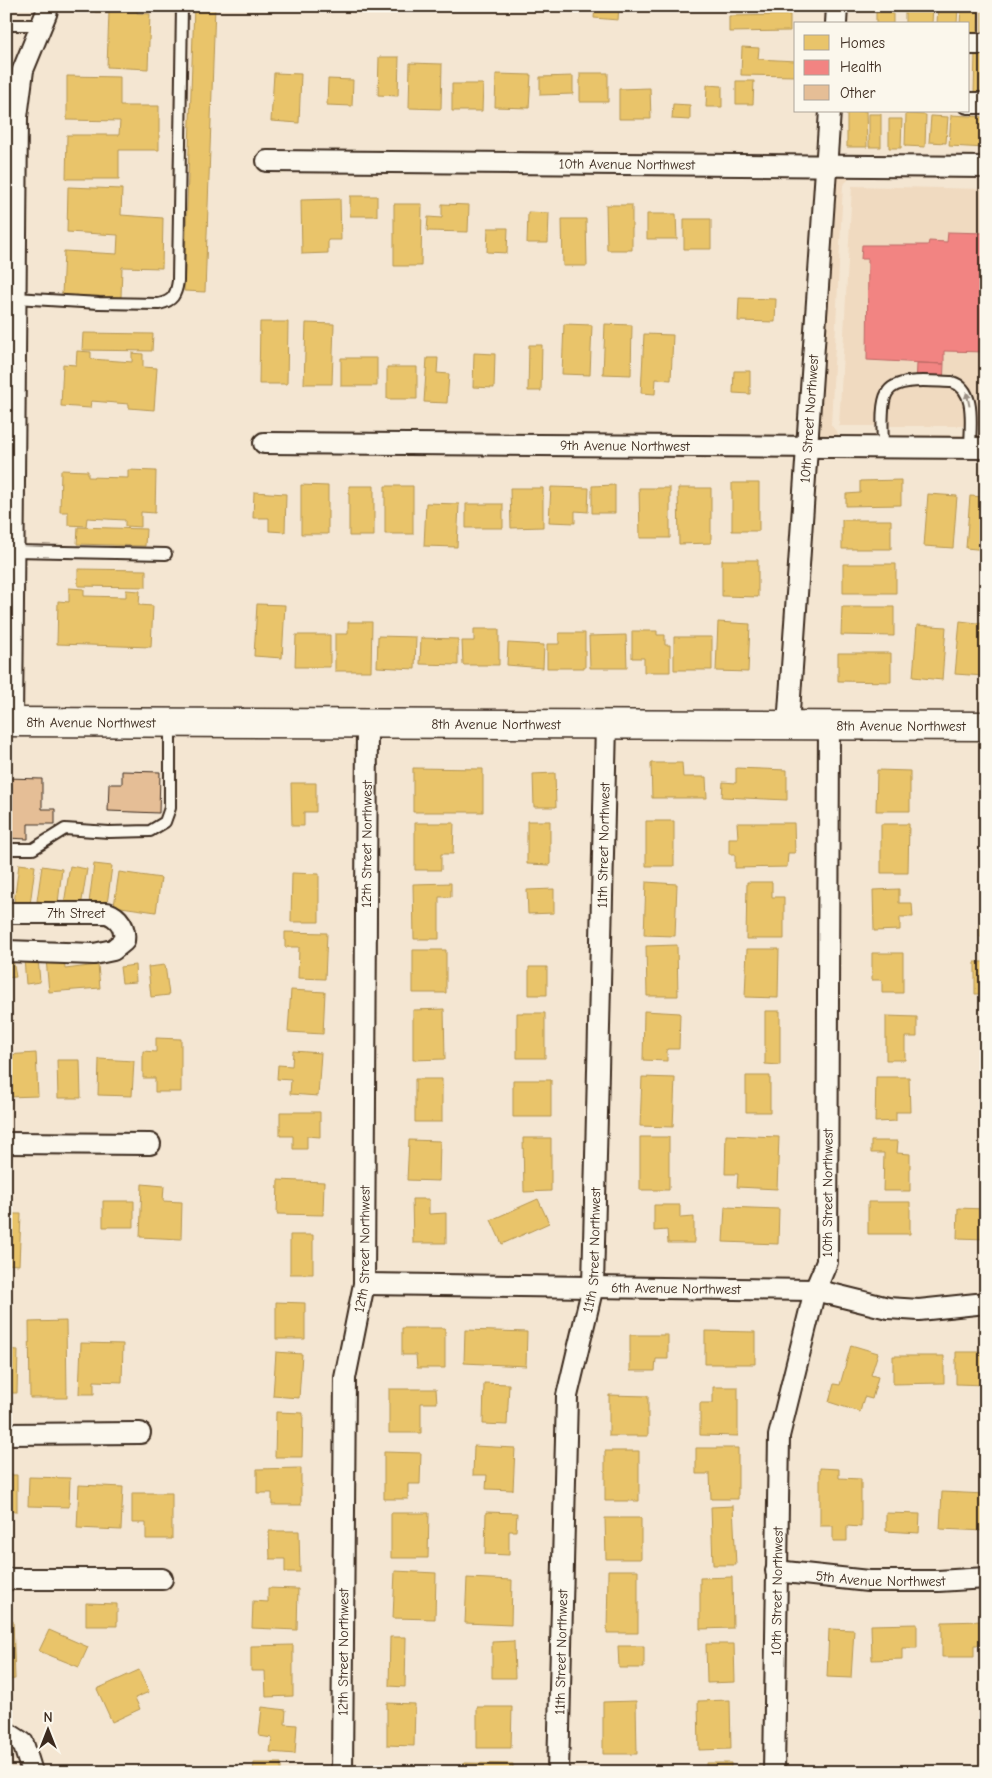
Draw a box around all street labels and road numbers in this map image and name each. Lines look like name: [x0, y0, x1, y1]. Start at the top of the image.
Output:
street label: 10th Avenue Northwest: [559, 155, 696, 173]
street label: 10th Street Northwest: [796, 353, 822, 484]
street label: 9th Avenue Northwest: [560, 437, 691, 454]
street label: 8th Avenue Northwest: [26, 714, 157, 731]
street label: 8th Avenue Northwest: [431, 715, 562, 733]
street label: 8th Avenue Northwest: [836, 717, 967, 734]
street label: 12th Street Northwest: [358, 779, 375, 908]
street label: 11th Street Northwest: [593, 781, 613, 908]
street label: 7th Street: [47, 905, 106, 922]
street label: 10th Street Northwest: [819, 1127, 836, 1257]
street label: 12th Street Northwest: [350, 1184, 373, 1314]
street label: 11th Street Northwest: [579, 1186, 604, 1314]
street label: 6th Avenue Northwest: [611, 1279, 742, 1298]
street label: 10th Street Northwest: [767, 1526, 786, 1656]
street label: 5th Avenue Northwest: [815, 1567, 947, 1590]
street label: 12th Street Northwest: [334, 1587, 352, 1716]
street label: 11th Street Northwest: [551, 1588, 571, 1715]

